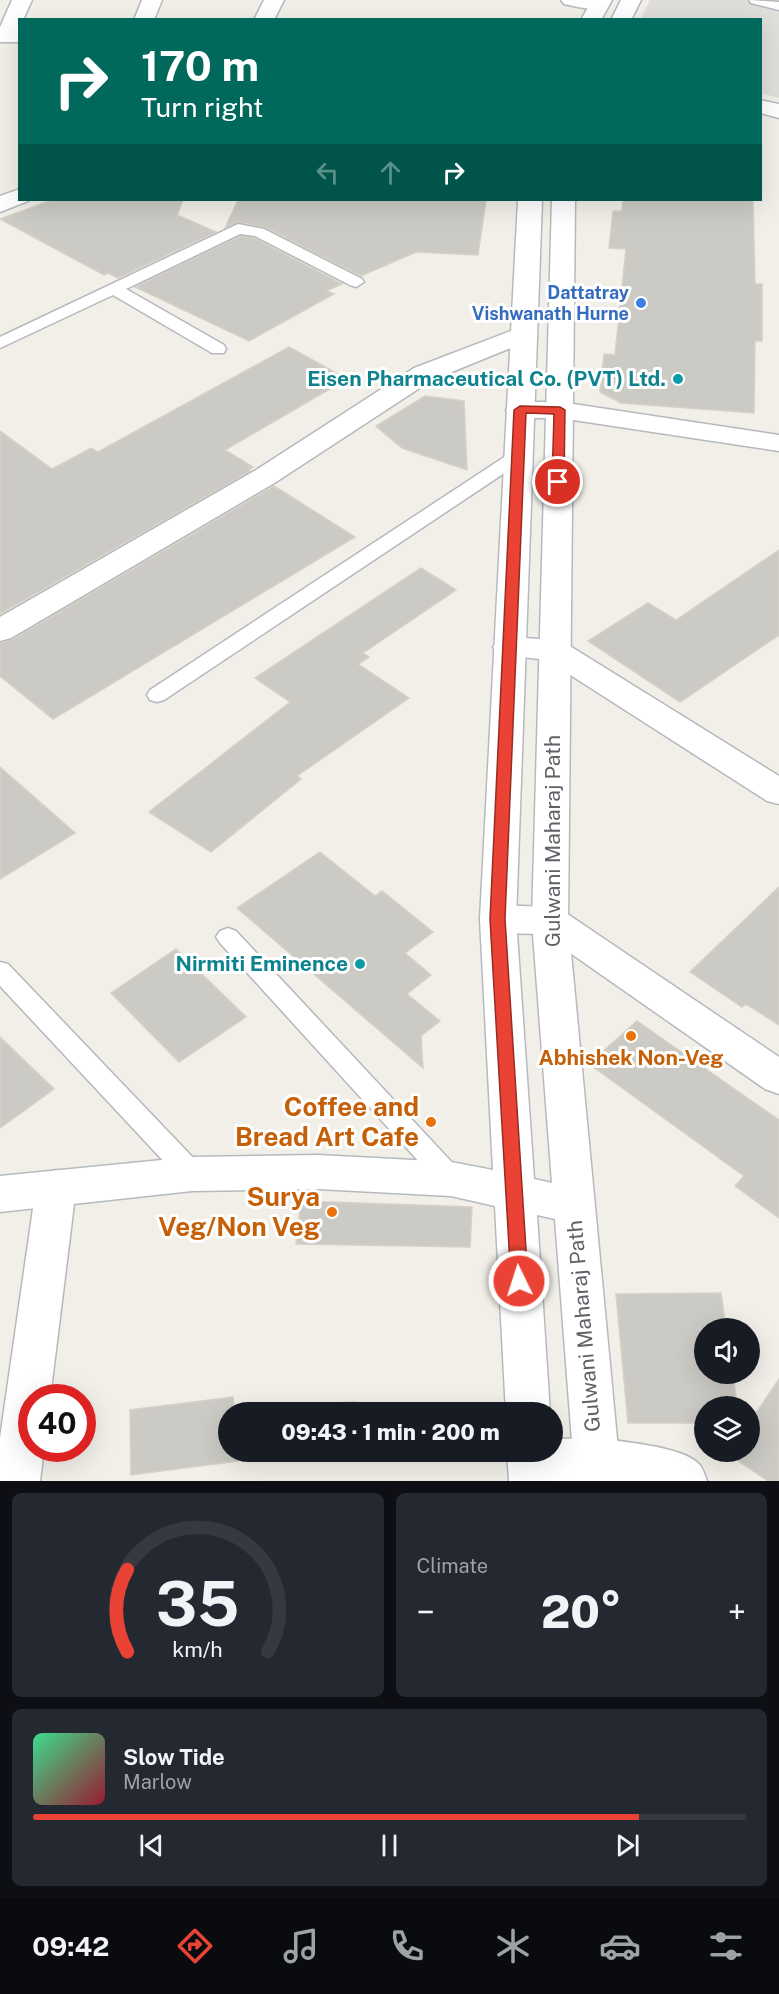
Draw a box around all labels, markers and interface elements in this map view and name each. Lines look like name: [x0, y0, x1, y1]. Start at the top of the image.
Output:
text: 170 m: [141, 41, 259, 90]
icon: right: [42, 42, 120, 120]
text: Turn right: [141, 91, 264, 123]
icon: left: [311, 156, 344, 189]
icon: ahead: [374, 156, 407, 189]
icon: right: [437, 156, 470, 189]
place label: Dattatray Vishwanath Hurne: [472, 282, 629, 324]
marker: Dattatray Vishwanath Hurne: [634, 296, 648, 310]
place label: Eisen Pharmaceutical Co. (PVT) Ltd.: [307, 366, 666, 391]
marker: Eisen Pharmaceutical Co. (PVT) Ltd.: [671, 372, 685, 386]
pin: [532, 456, 583, 507]
icon: arrive: [541, 465, 574, 498]
street label: Gulwani Maharaj Path: [540, 735, 565, 947]
place label: Nirmiti Eminence: [176, 951, 348, 976]
marker: Nirmiti Eminence: [353, 957, 367, 971]
marker: Abhishek Non-Veg: [624, 1029, 638, 1043]
place label: Abhishek Non-Veg: [539, 1045, 723, 1070]
place label: Coffee and Bread Art Cafe: [235, 1091, 419, 1152]
marker: Coffee and Bread Art Cafe: [424, 1115, 438, 1129]
place label: Surya Veg/Non Veg: [158, 1181, 320, 1242]
marker: Surya Veg/Non Veg: [325, 1205, 339, 1219]
street label: Gulwani Maharaj Path: [562, 1219, 605, 1433]
position arrow: [487, 1249, 551, 1313]
map controls: [694, 1318, 760, 1462]
button: sound: [694, 1318, 760, 1384]
speed limit sign: 40: [18, 1384, 96, 1462]
button: layers: [694, 1396, 760, 1462]
text: 09:43 · 1 min · 200 m: [281, 1419, 500, 1445]
text: Climate: [417, 1554, 488, 1578]
text: 35: [156, 1567, 240, 1640]
text: 20°: [541, 1585, 622, 1638]
text: −: [417, 1593, 435, 1631]
text: +: [728, 1593, 746, 1631]
text: km/h: [173, 1637, 223, 1662]
text: Slow Tide: [123, 1744, 225, 1770]
text: Marlow: [123, 1770, 192, 1794]
icon: previous: [135, 1829, 168, 1862]
icon: pause: [373, 1829, 406, 1862]
icon: next: [611, 1829, 644, 1862]
icon: directions: [174, 1925, 216, 1967]
icon: music: [280, 1925, 322, 1967]
icon: phone: [386, 1925, 428, 1967]
icon: climate: [492, 1925, 534, 1967]
icon: car: [599, 1925, 641, 1967]
icon: filters: [705, 1925, 747, 1967]
text: 09:42: [32, 1930, 109, 1962]

